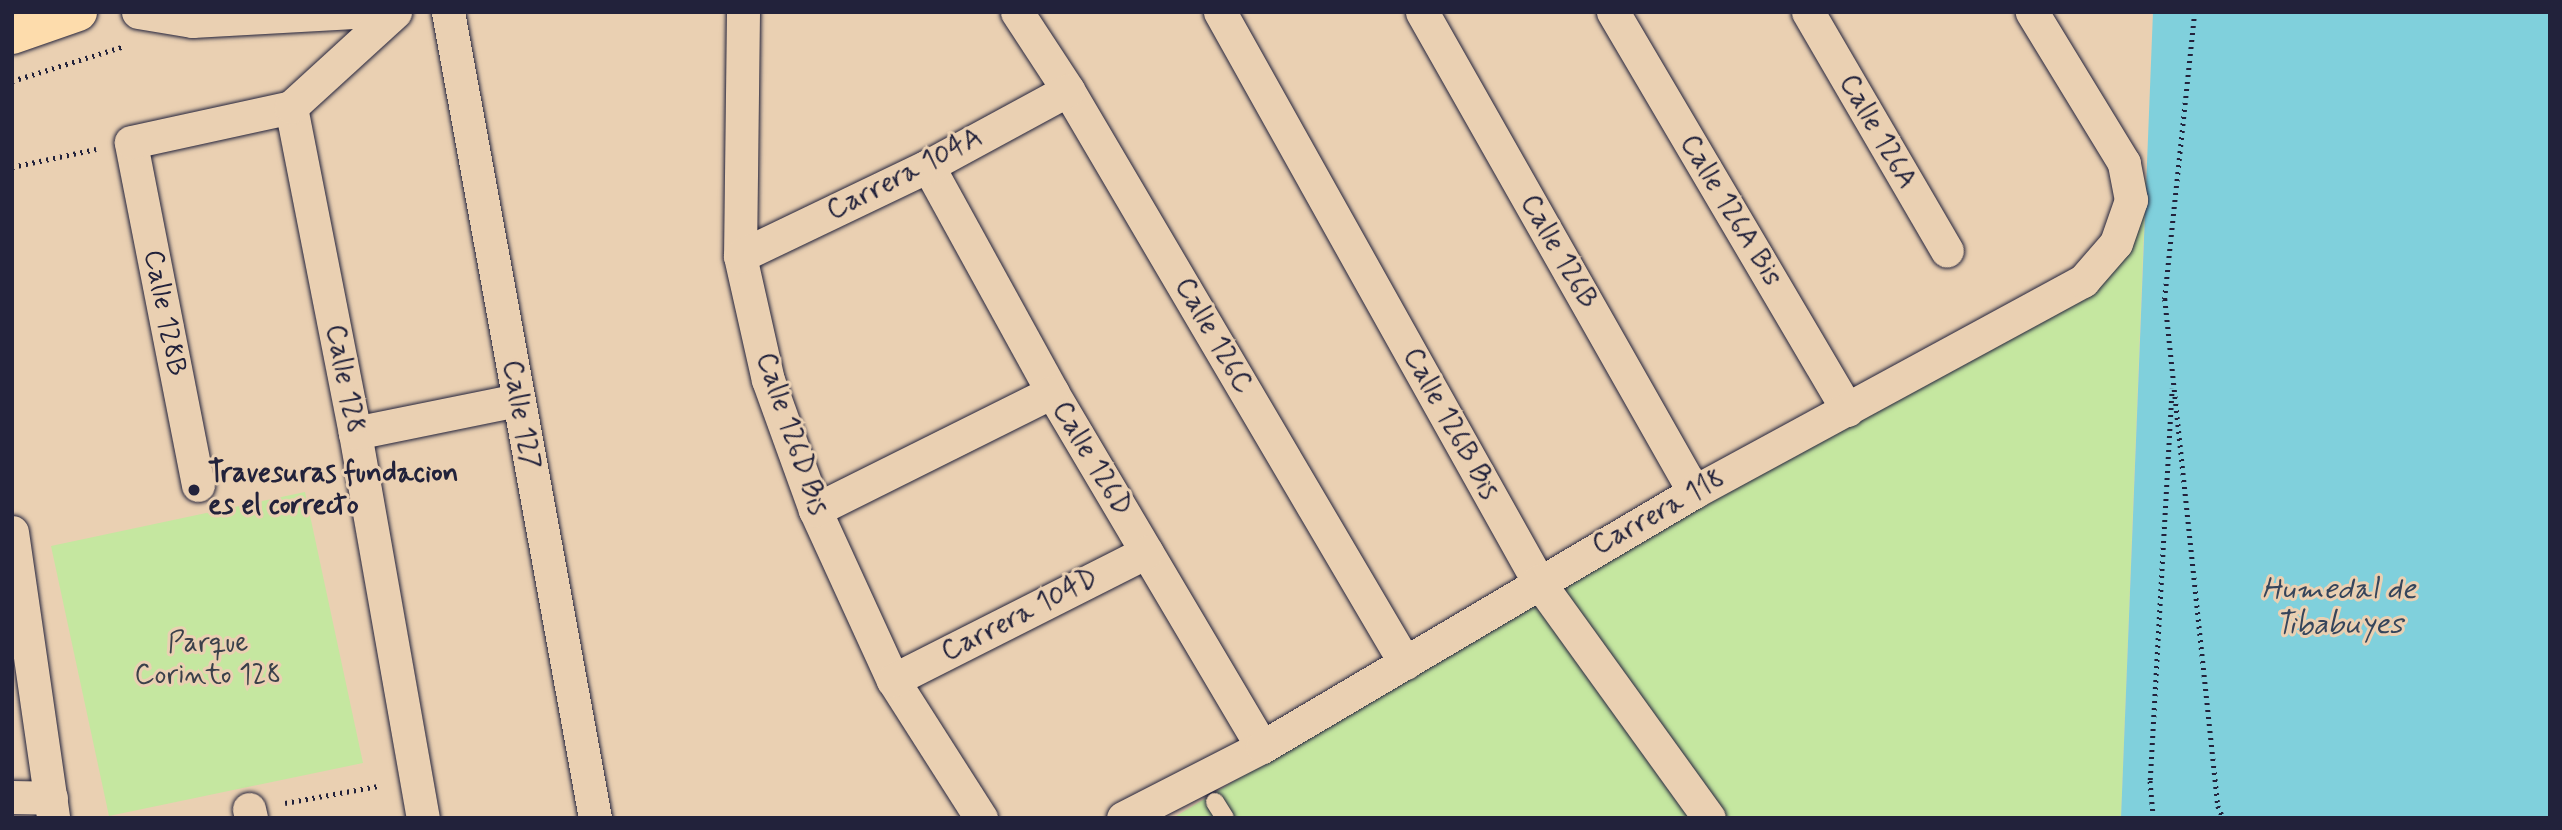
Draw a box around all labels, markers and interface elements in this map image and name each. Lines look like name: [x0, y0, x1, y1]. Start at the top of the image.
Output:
street label: Calle 126A: [1831, 69, 1923, 195]
street label: Carrera 104A: [822, 121, 988, 229]
street label: Calle 126A Bis: [1672, 129, 1788, 293]
street label: Calle 126B: [1512, 189, 1604, 315]
street label: Calle 128B: [135, 247, 193, 379]
street label: Calle 126C: [1166, 272, 1260, 400]
street label: Calle 128: [317, 322, 371, 436]
street label: Calle 126B Bis: [1394, 341, 1506, 507]
street label: Calle 126D Bis: [747, 347, 835, 521]
street label: Calle 127: [494, 358, 546, 472]
street label: Calle 126D: [1044, 396, 1138, 522]
place label: Travesuras fundacion es el correcto: [208, 457, 459, 523]
street label: Carrera 118: [1587, 463, 1731, 563]
marker: Travesuras fundacion es el correcto: [186, 482, 202, 498]
street label: Carrera 104D: [936, 562, 1104, 670]
water label: Humedal de Tibabuyes: [2262, 572, 2416, 642]
park label: Parque Corinto 128: [135, 627, 281, 693]

